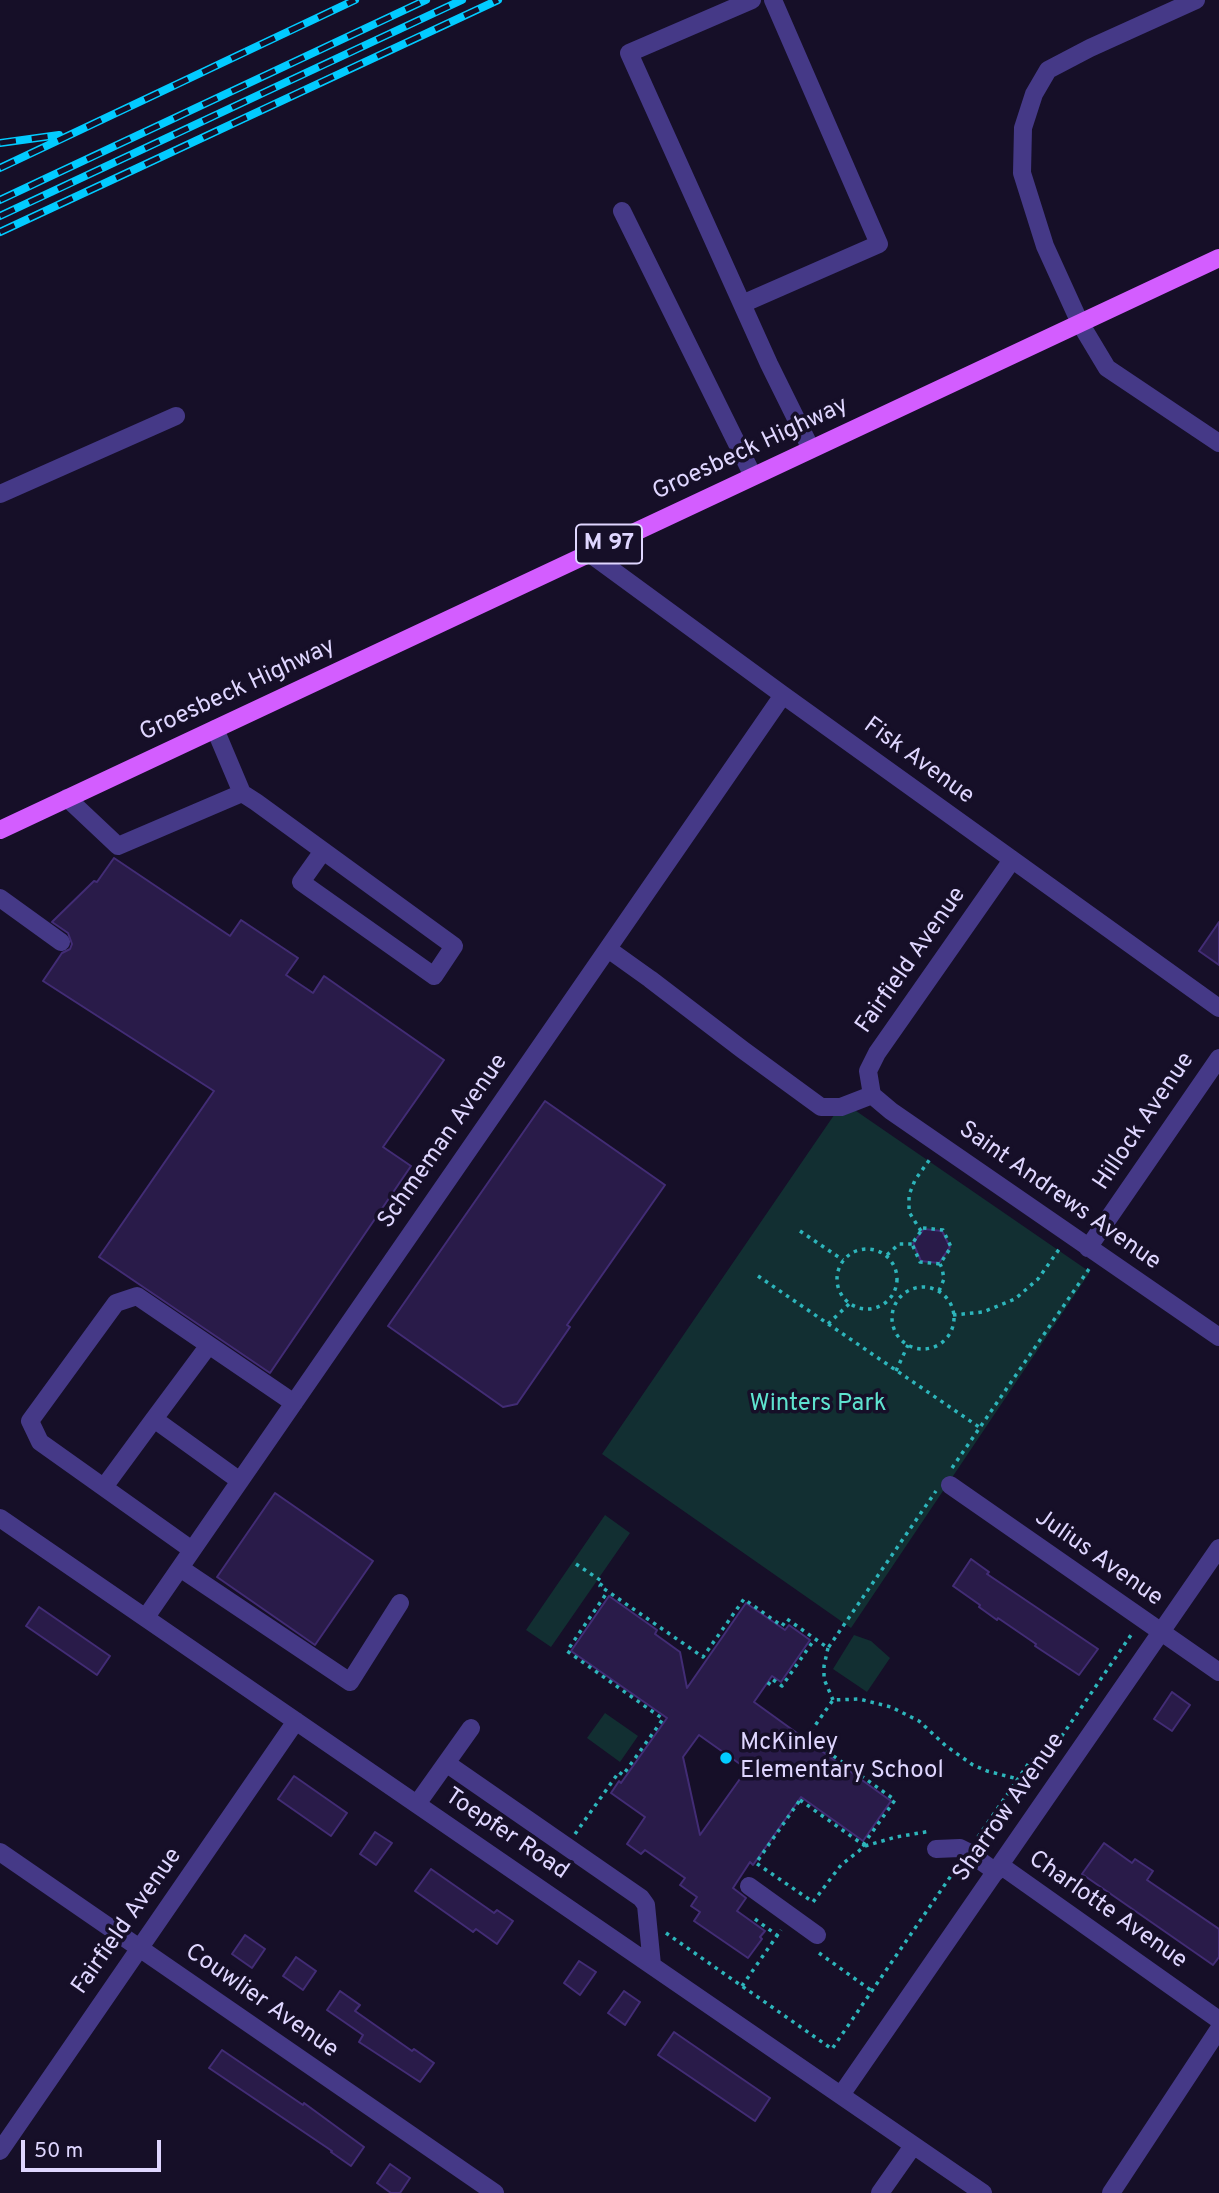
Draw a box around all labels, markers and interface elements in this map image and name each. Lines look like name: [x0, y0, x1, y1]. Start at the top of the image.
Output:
street label: Groesbeck Highway: [649, 392, 853, 508]
road number: M 97: [576, 524, 642, 564]
street label: Groesbeck Highway: [136, 633, 340, 749]
street label: Fisk Avenue: [857, 712, 979, 812]
street label: Fairfield Avenue: [851, 882, 973, 1040]
street label: Hillock Avenue: [1088, 1048, 1202, 1196]
street label: Schmeman Avenue: [373, 1049, 515, 1235]
street label: Saint Andrews Avenue: [952, 1116, 1166, 1278]
park label: Winters Park: [750, 1391, 886, 1419]
street label: Julius Avenue: [1028, 1504, 1168, 1614]
street label: Sharrow Avenue: [948, 1728, 1072, 1888]
place label: McKinley Elementary School: [740, 1730, 944, 1786]
marker: McKinley Elementary School: [718, 1750, 734, 1766]
street label: Toepfer Road: [439, 1783, 573, 1887]
street label: Fairfield Avenue: [67, 1843, 189, 2001]
street label: Charlotte Avenue: [1022, 1846, 1192, 1976]
street label: Couwlier Avenue: [179, 1938, 343, 2066]
scale bar: [24, 2126, 164, 2170]
text: 50 m: [34, 2138, 83, 2165]

